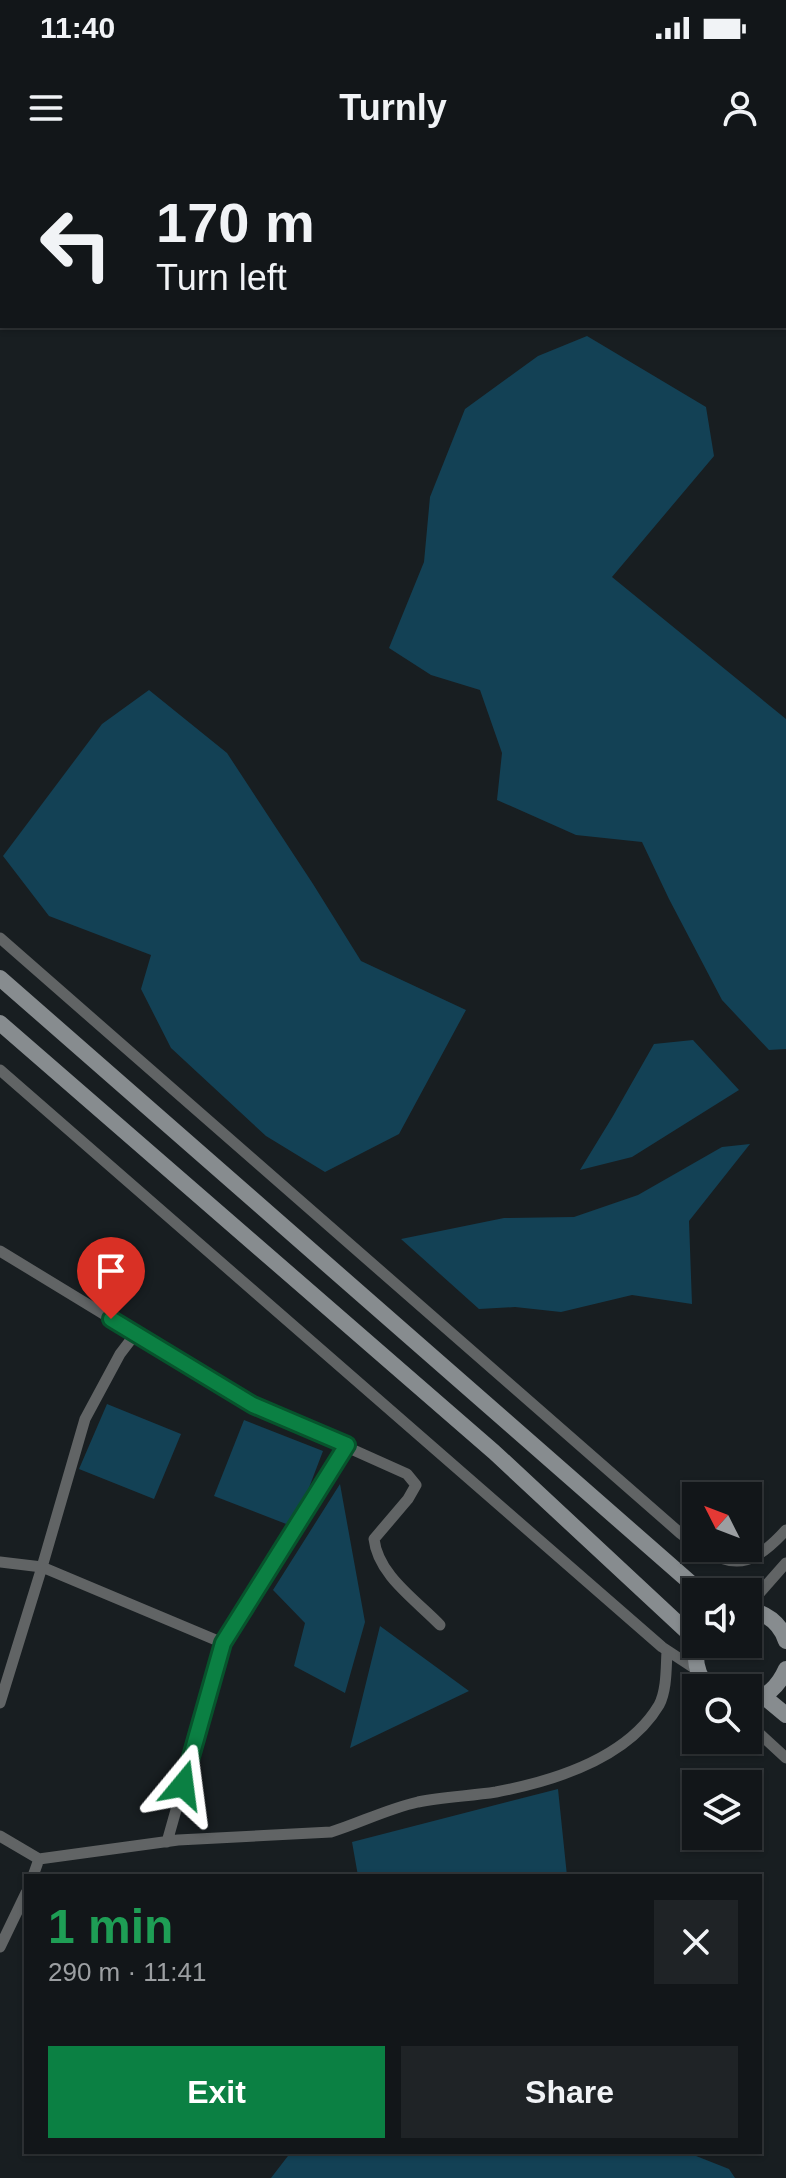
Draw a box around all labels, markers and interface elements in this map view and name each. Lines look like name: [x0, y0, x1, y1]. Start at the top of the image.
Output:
text: 11:40: [40, 11, 115, 44]
icon: menu: [24, 86, 68, 130]
icon: person: [718, 86, 762, 130]
text: Turnly: [339, 87, 447, 128]
text: 170 m: [156, 191, 315, 254]
icon: left: [24, 192, 128, 296]
text: Turn left: [156, 257, 287, 298]
pin: [77, 1237, 145, 1319]
icon: arrive: [89, 1249, 133, 1293]
north arrow: [682, 1482, 762, 1562]
map controls: [682, 1482, 762, 1850]
button: sound: [682, 1578, 762, 1658]
button: search: [682, 1674, 762, 1754]
position arrow: [141, 1743, 225, 1827]
button: layers: [682, 1770, 762, 1850]
text: 1 min: [48, 1900, 173, 1953]
button: close: [654, 1900, 738, 1984]
text: 290 m · 11:41: [48, 1957, 207, 1987]
button: Exit: [48, 2046, 385, 2138]
button: Share: [401, 2046, 738, 2138]

